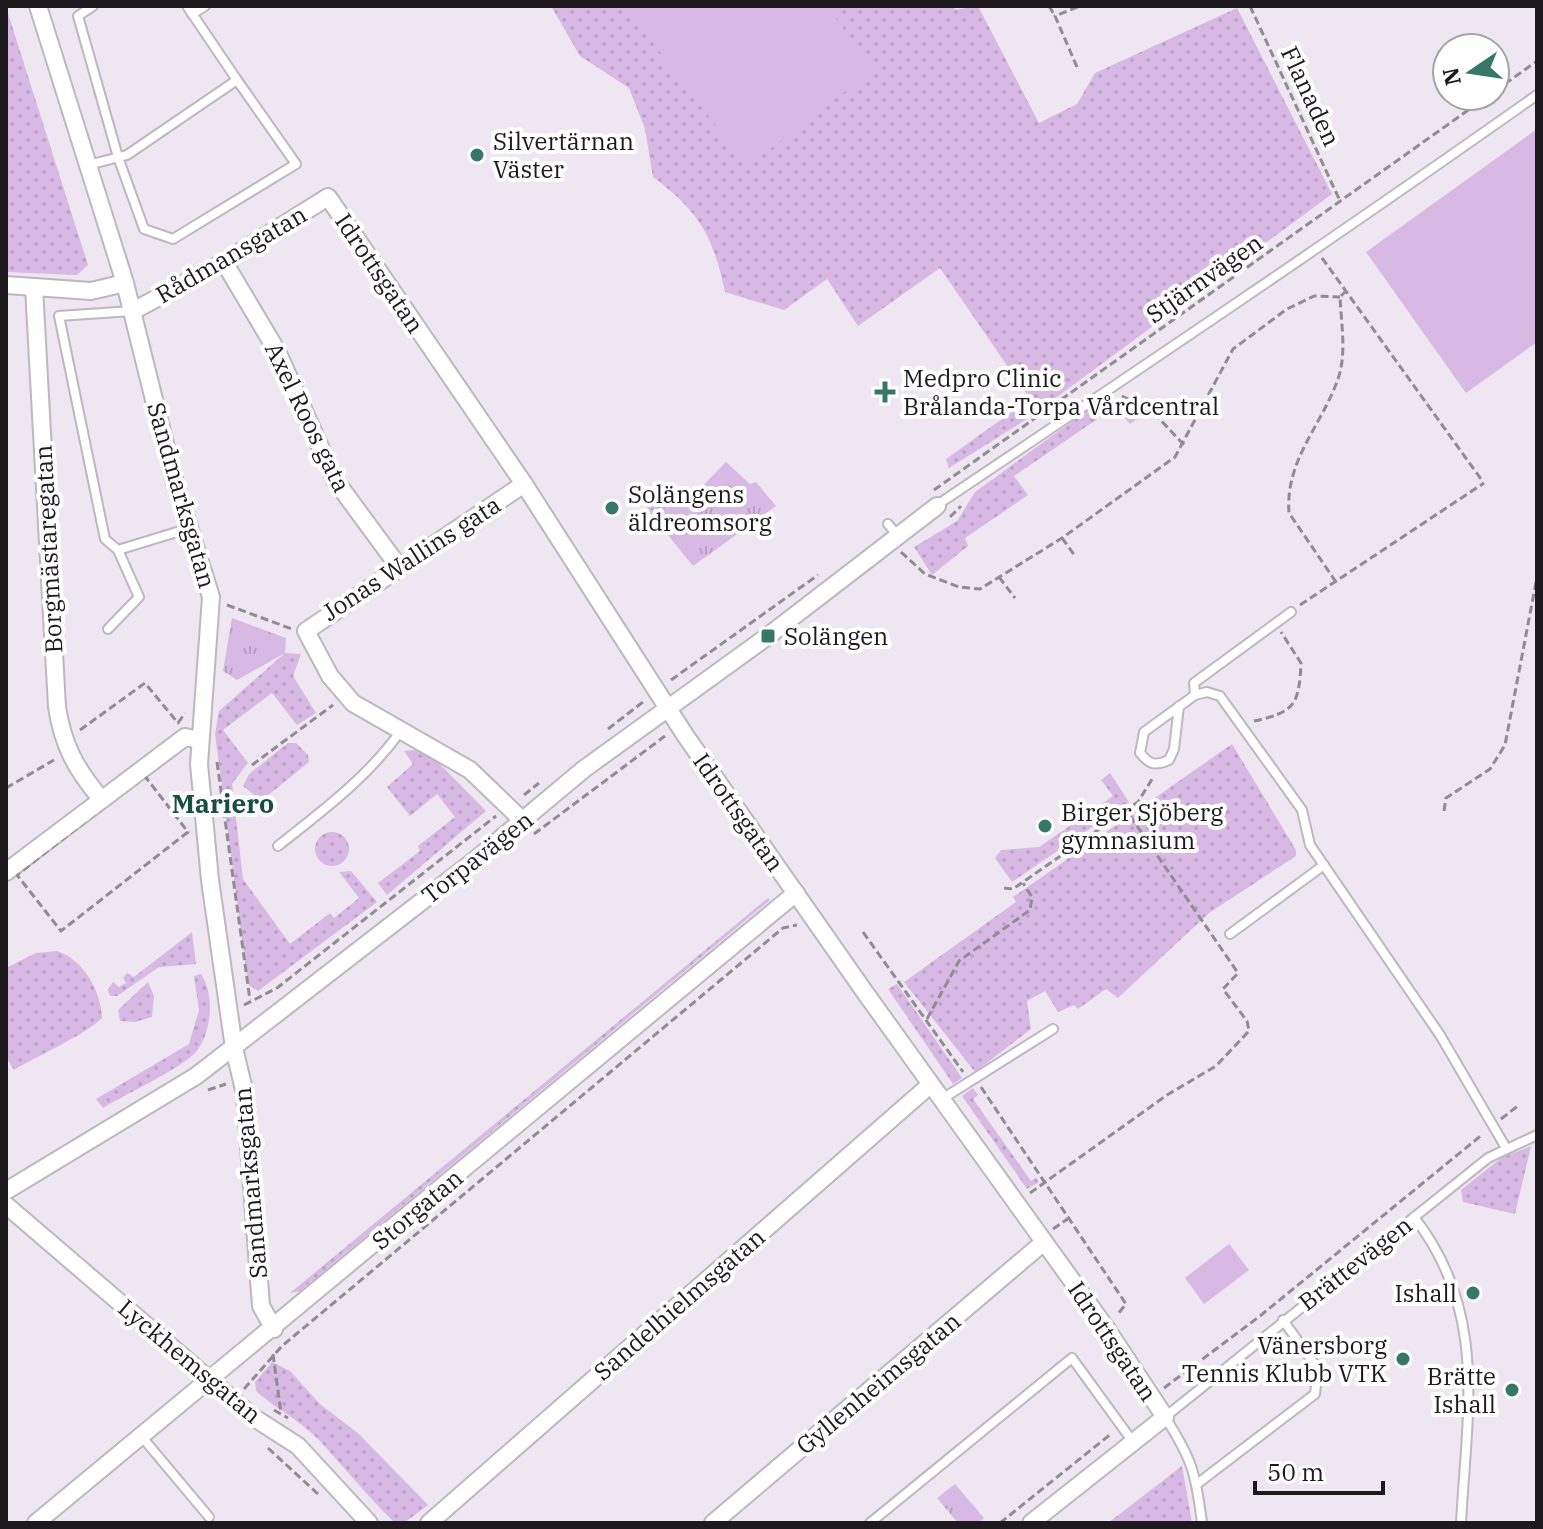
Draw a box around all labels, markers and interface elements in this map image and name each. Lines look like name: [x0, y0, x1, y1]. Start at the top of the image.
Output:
north arrow: [1431, 32, 1511, 112]
street label: Flanaden: [1274, 41, 1348, 151]
text: N: [1435, 65, 1467, 88]
place label: Silvertärnan Väster: [493, 125, 634, 185]
marker: Silvertärnan Väster: [468, 146, 486, 164]
street label: Rådmansgatan: [150, 198, 312, 310]
street label: Idrottsgatan: [328, 207, 432, 339]
street label: Stjärnvägen: [1139, 226, 1269, 330]
street label: Axel Roos gata: [258, 337, 358, 497]
place label: Medpro Clinic Brålanda-Torpa Vårdcentral: [903, 362, 1219, 422]
marker: Medpro Clinic Brålanda-Torpa Vårdcentral: [874, 381, 896, 403]
street label: Sandmarksgatan: [140, 398, 224, 592]
street label: Borgmästaregatan: [27, 444, 69, 654]
place label: Solängens äldreomsorg: [628, 478, 772, 538]
street label: Jonas Wallins gata: [316, 488, 506, 628]
marker: Solängens äldreomsorg: [603, 499, 621, 517]
place label: Solängen: [784, 620, 888, 652]
marker: Solängen: [759, 627, 777, 645]
street label: Idrottsgatan: [686, 746, 792, 878]
district label: Mariero: [172, 786, 274, 820]
place label: Birger Sjöberg gymnasium: [1061, 796, 1223, 856]
street label: Torpavägen: [415, 803, 539, 911]
marker: Birger Sjöberg gymnasium: [1036, 817, 1054, 835]
street label: Sandmarksgatan: [226, 1086, 274, 1280]
street label: Storgatan: [365, 1162, 469, 1256]
street label: Brättevägen: [1292, 1209, 1418, 1317]
street label: Sandelhielmsgatan: [587, 1221, 771, 1387]
street label: Idrottsgatan: [1061, 1275, 1165, 1407]
place label: Ishall: [1395, 1277, 1457, 1309]
marker: Ishall: [1464, 1284, 1482, 1302]
street label: Lyckhemsgatan: [112, 1292, 268, 1430]
street label: Gyllenheimsgatan: [789, 1305, 967, 1461]
place label: Vänersborg Tennis Klubb VTK: [1182, 1329, 1387, 1389]
marker: Vänersborg Tennis Klubb VTK: [1394, 1350, 1412, 1368]
place label: Brätte Ishall: [1427, 1360, 1496, 1420]
marker: Brätte Ishall: [1503, 1381, 1521, 1399]
scale bar: [1255, 1445, 1383, 1495]
text: 50 m: [1267, 1456, 1324, 1488]

